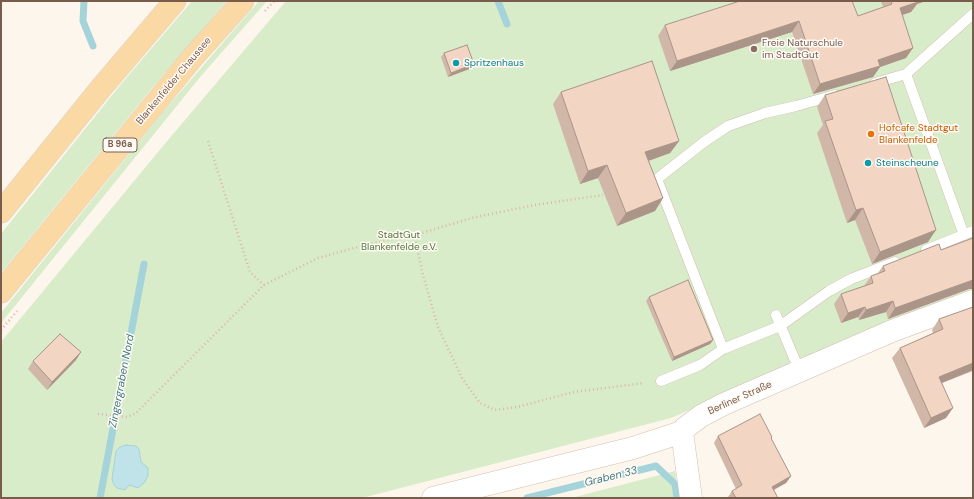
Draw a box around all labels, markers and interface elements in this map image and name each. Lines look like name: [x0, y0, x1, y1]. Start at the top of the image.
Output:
street label: Blankenfelder Chaussee: [134, 35, 214, 127]
place label: Freie Naturschule im StadtGut: [762, 37, 843, 60]
marker: Freie Naturschule im StadtGut: [749, 44, 759, 54]
place label: Spritzenhaus: [464, 57, 524, 69]
marker: Spritzenhaus: [451, 58, 461, 68]
place label: Hofcafe Stadtgut Blankenfelde: [879, 122, 958, 146]
marker: Hofcafe Stadtgut Blankenfelde: [866, 129, 876, 139]
road number: B 96a: [103, 138, 137, 152]
place label: Steinscheune: [876, 157, 939, 169]
marker: Steinscheune: [863, 158, 873, 168]
park label: StadtGut Blankenfelde e.V.: [361, 229, 437, 252]
water label: Zingergraben Nord: [106, 333, 138, 429]
street label: Berliner Straße: [706, 379, 774, 417]
water label: Graben 33: [583, 464, 639, 490]

